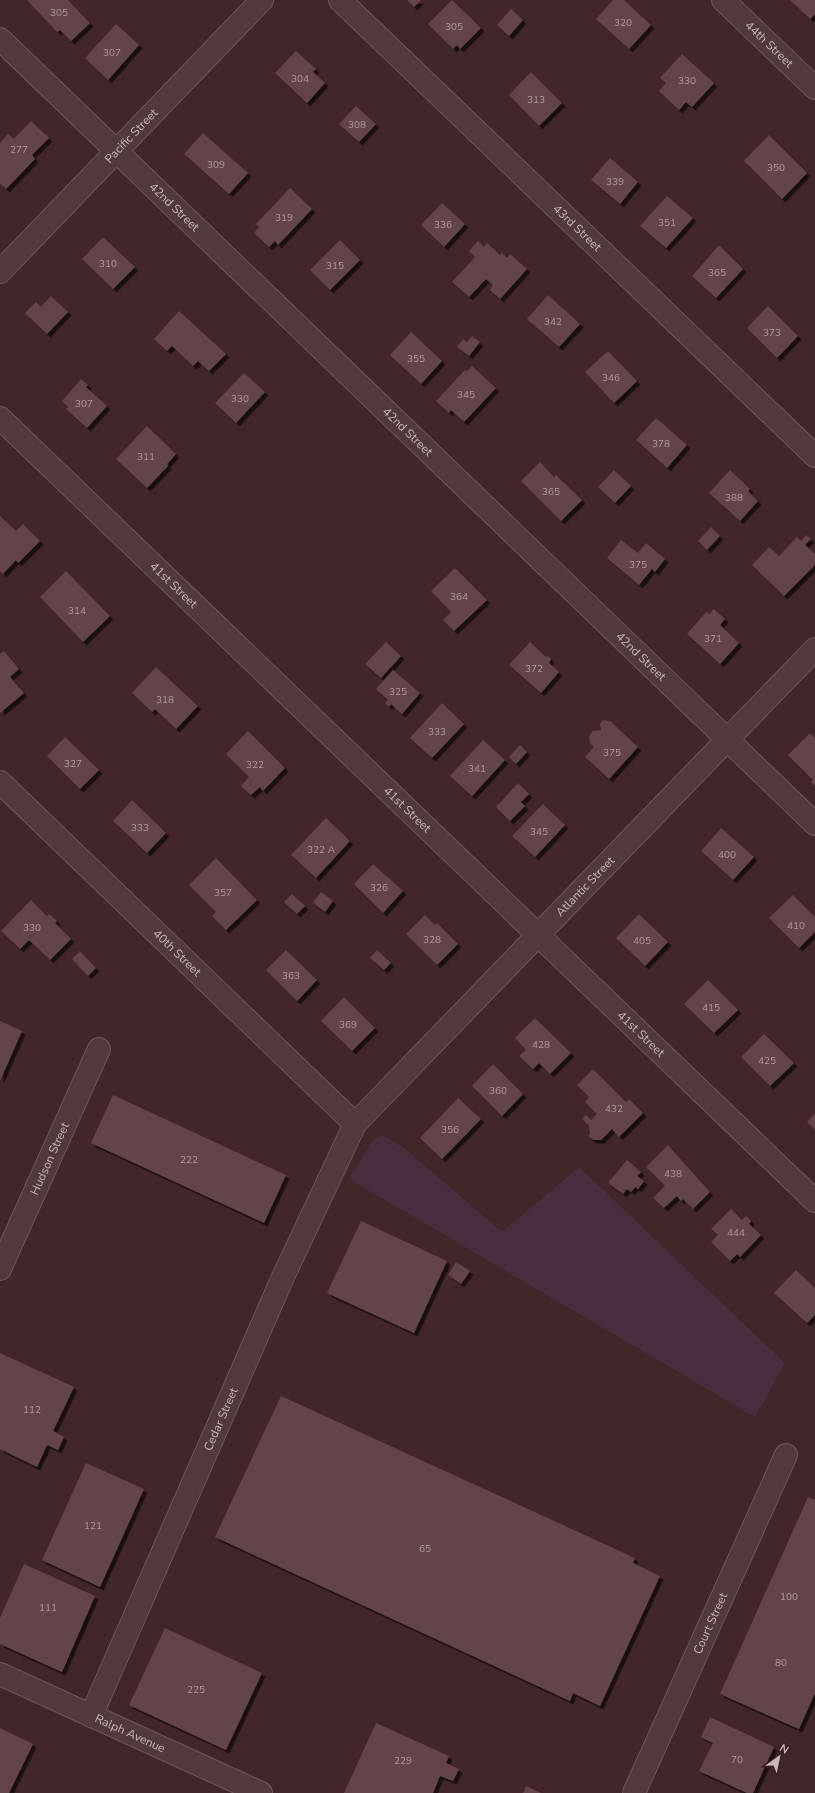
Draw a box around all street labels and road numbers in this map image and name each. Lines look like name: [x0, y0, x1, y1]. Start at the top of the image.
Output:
street label: 44th Street: [742, 17, 798, 72]
street label: Pacific Street: [101, 104, 162, 167]
street label: 42nd Street: [146, 179, 204, 235]
street label: 43rd Street: [550, 201, 606, 255]
street label: 42nd Street: [379, 404, 437, 460]
street label: 41st Street: [147, 558, 202, 612]
street label: 42nd Street: [612, 628, 670, 685]
street label: 41st Street: [380, 783, 435, 837]
street label: Atlantic Street: [552, 852, 619, 920]
street label: 40th Street: [150, 926, 205, 980]
street label: 41st Street: [614, 1007, 669, 1061]
street label: Hudson Street: [26, 1119, 73, 1198]
street label: Cedar Street: [200, 1384, 242, 1453]
street label: Court Street: [690, 1589, 731, 1657]
street label: Ralph Avenue: [92, 1710, 168, 1756]

